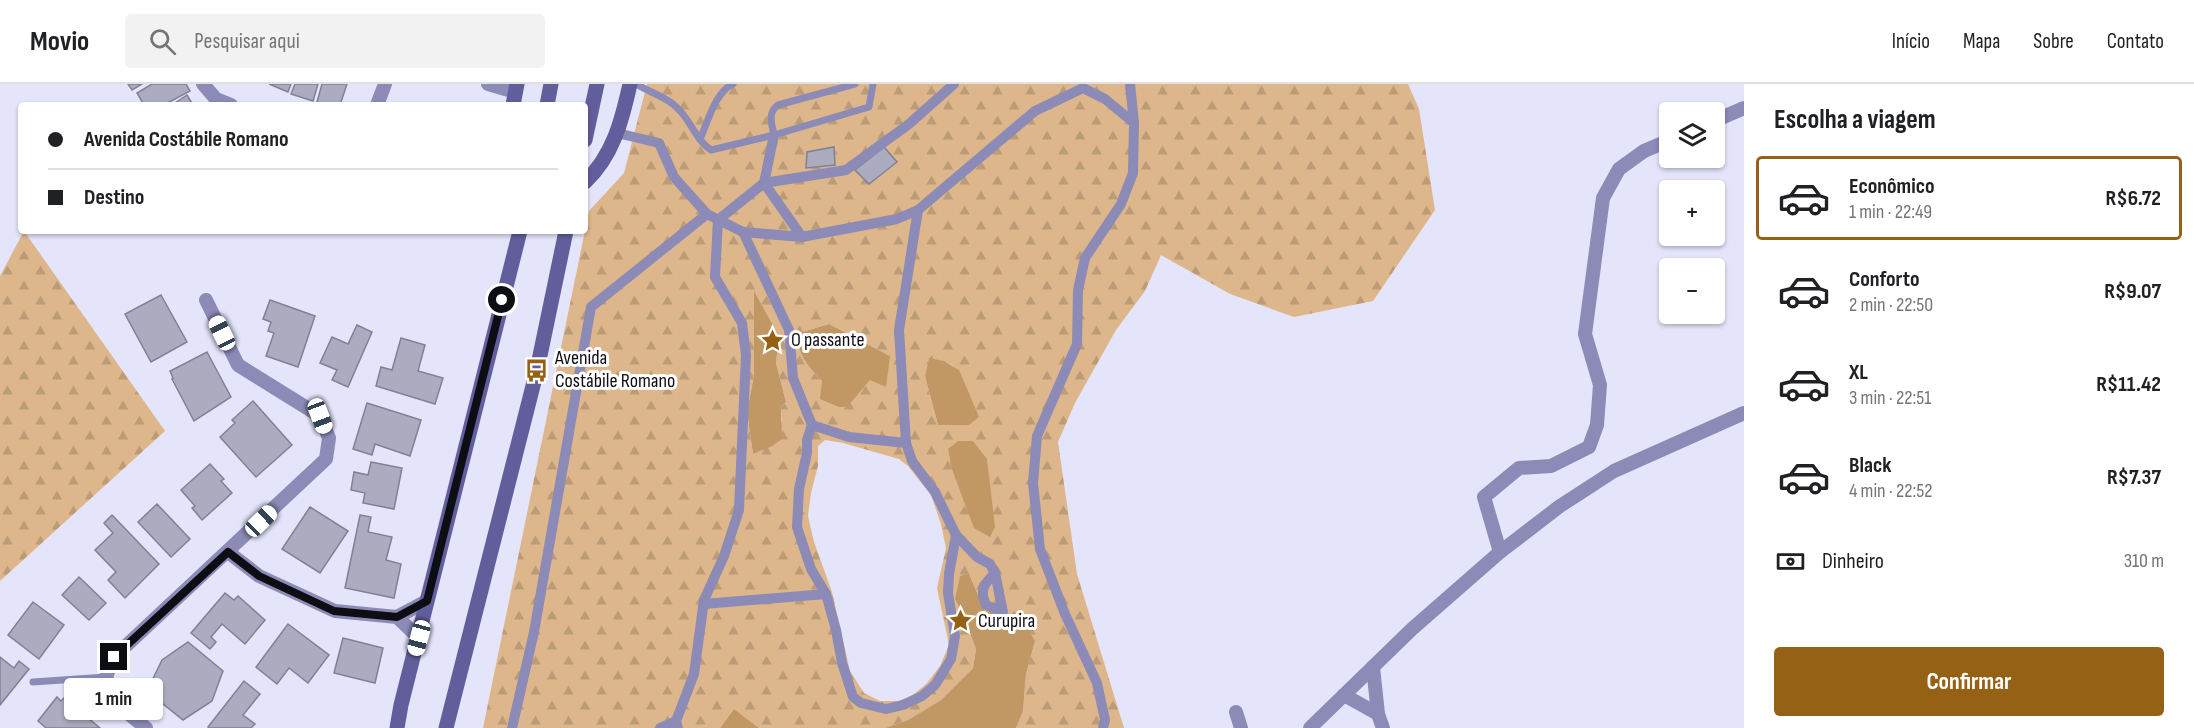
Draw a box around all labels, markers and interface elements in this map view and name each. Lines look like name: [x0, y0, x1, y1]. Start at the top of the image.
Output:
search box: [125, 14, 545, 68]
text: Movio: [30, 25, 89, 58]
icon: search: [146, 25, 179, 58]
text: Pesquisar aqui: [194, 28, 300, 55]
text: Início: [1892, 29, 1930, 54]
text: Mapa: [1963, 29, 2000, 54]
text: Sobre: [2033, 29, 2074, 54]
text: Contato: [2107, 29, 2164, 54]
map controls: [1659, 102, 1725, 324]
button: layers: [1659, 102, 1725, 168]
text: Escolha a viagem: [1774, 104, 1936, 136]
text: Avenida Costábile Romano: [84, 126, 289, 153]
icon: car: [1777, 171, 1831, 225]
text: Econômico: [1849, 173, 1935, 200]
button: +: [1659, 180, 1725, 246]
text: Destino: [84, 184, 144, 211]
text: R$6.72: [2106, 185, 2161, 212]
text: 1 min · 22:49: [1849, 200, 1932, 224]
button: −: [1659, 258, 1725, 324]
icon: car: [1777, 264, 1831, 318]
text: Conforto: [1849, 266, 1920, 293]
text: R$9.07: [2104, 278, 2161, 305]
route start: [488, 286, 515, 313]
text: 2 min · 22:50: [1849, 293, 1933, 317]
car: [206, 313, 238, 353]
place icon: O passante: [760, 327, 786, 353]
place label: O passante: [791, 328, 864, 352]
place label: Avenida Costábile Romano: [554, 346, 675, 393]
bus stop icon: Avenida Costábile Romano: [524, 357, 550, 383]
icon: car: [1777, 357, 1831, 411]
text: XL: [1849, 359, 1868, 386]
text: R$11.42: [2096, 371, 2161, 398]
text: 3 min · 22:51: [1849, 386, 1931, 410]
car: [305, 396, 335, 436]
icon: car: [1777, 450, 1831, 504]
text: Black: [1849, 452, 1891, 479]
text: R$7.37: [2107, 464, 2161, 491]
text: 4 min · 22:52: [1849, 479, 1933, 503]
car: [242, 502, 280, 540]
icon: cash: [1774, 545, 1807, 578]
text: Dinheiro: [1822, 548, 1884, 575]
text: 310 m: [2124, 549, 2164, 573]
place icon: Curupira: [947, 608, 973, 634]
place label: Curupira: [978, 609, 1035, 633]
car: [406, 618, 432, 658]
route end: [100, 643, 127, 670]
button: Confirmar: [1774, 647, 2164, 716]
callout: 1 min: [64, 678, 164, 720]
text: 1 min: [95, 687, 132, 711]

